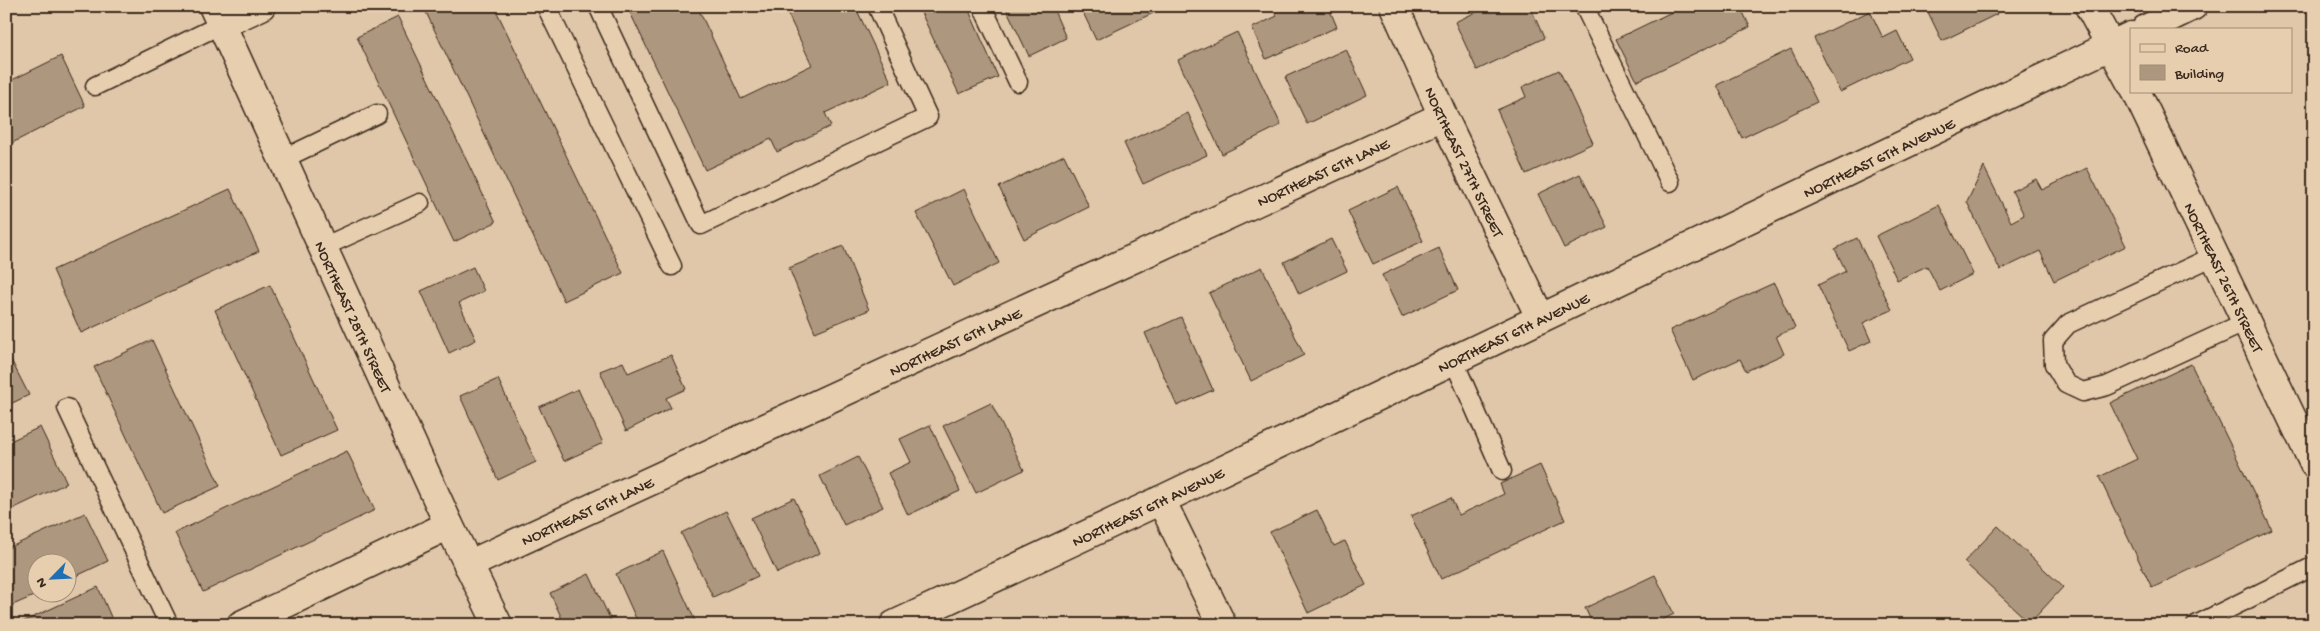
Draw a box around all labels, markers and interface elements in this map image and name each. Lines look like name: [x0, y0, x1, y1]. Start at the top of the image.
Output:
legend: [2130, 28, 2292, 92]
text: Road: [2175, 40, 2209, 58]
text: Building: [2174, 66, 2224, 84]
street label: NORTHEAST 27TH STREET: [1418, 85, 1506, 242]
street label: NORTHEAST 6TH AVENUE: [1801, 115, 1960, 204]
street label: NORTHEAST 6TH LANE: [1255, 135, 1394, 213]
street label: NORTHEAST 26TH STREET: [2178, 200, 2266, 357]
street label: NORTHEAST 28TH STREET: [308, 239, 394, 397]
street label: NORTHEAST 6TH AVENUE: [1436, 290, 1594, 379]
street label: NORTHEAST 6TH LANE: [887, 305, 1026, 383]
street label: NORTHEAST 6TH AVENUE: [1070, 465, 1229, 553]
street label: NORTHEAST 6TH LANE: [519, 474, 659, 552]
north arrow: [28, 554, 78, 604]
text: N: [33, 575, 52, 590]

